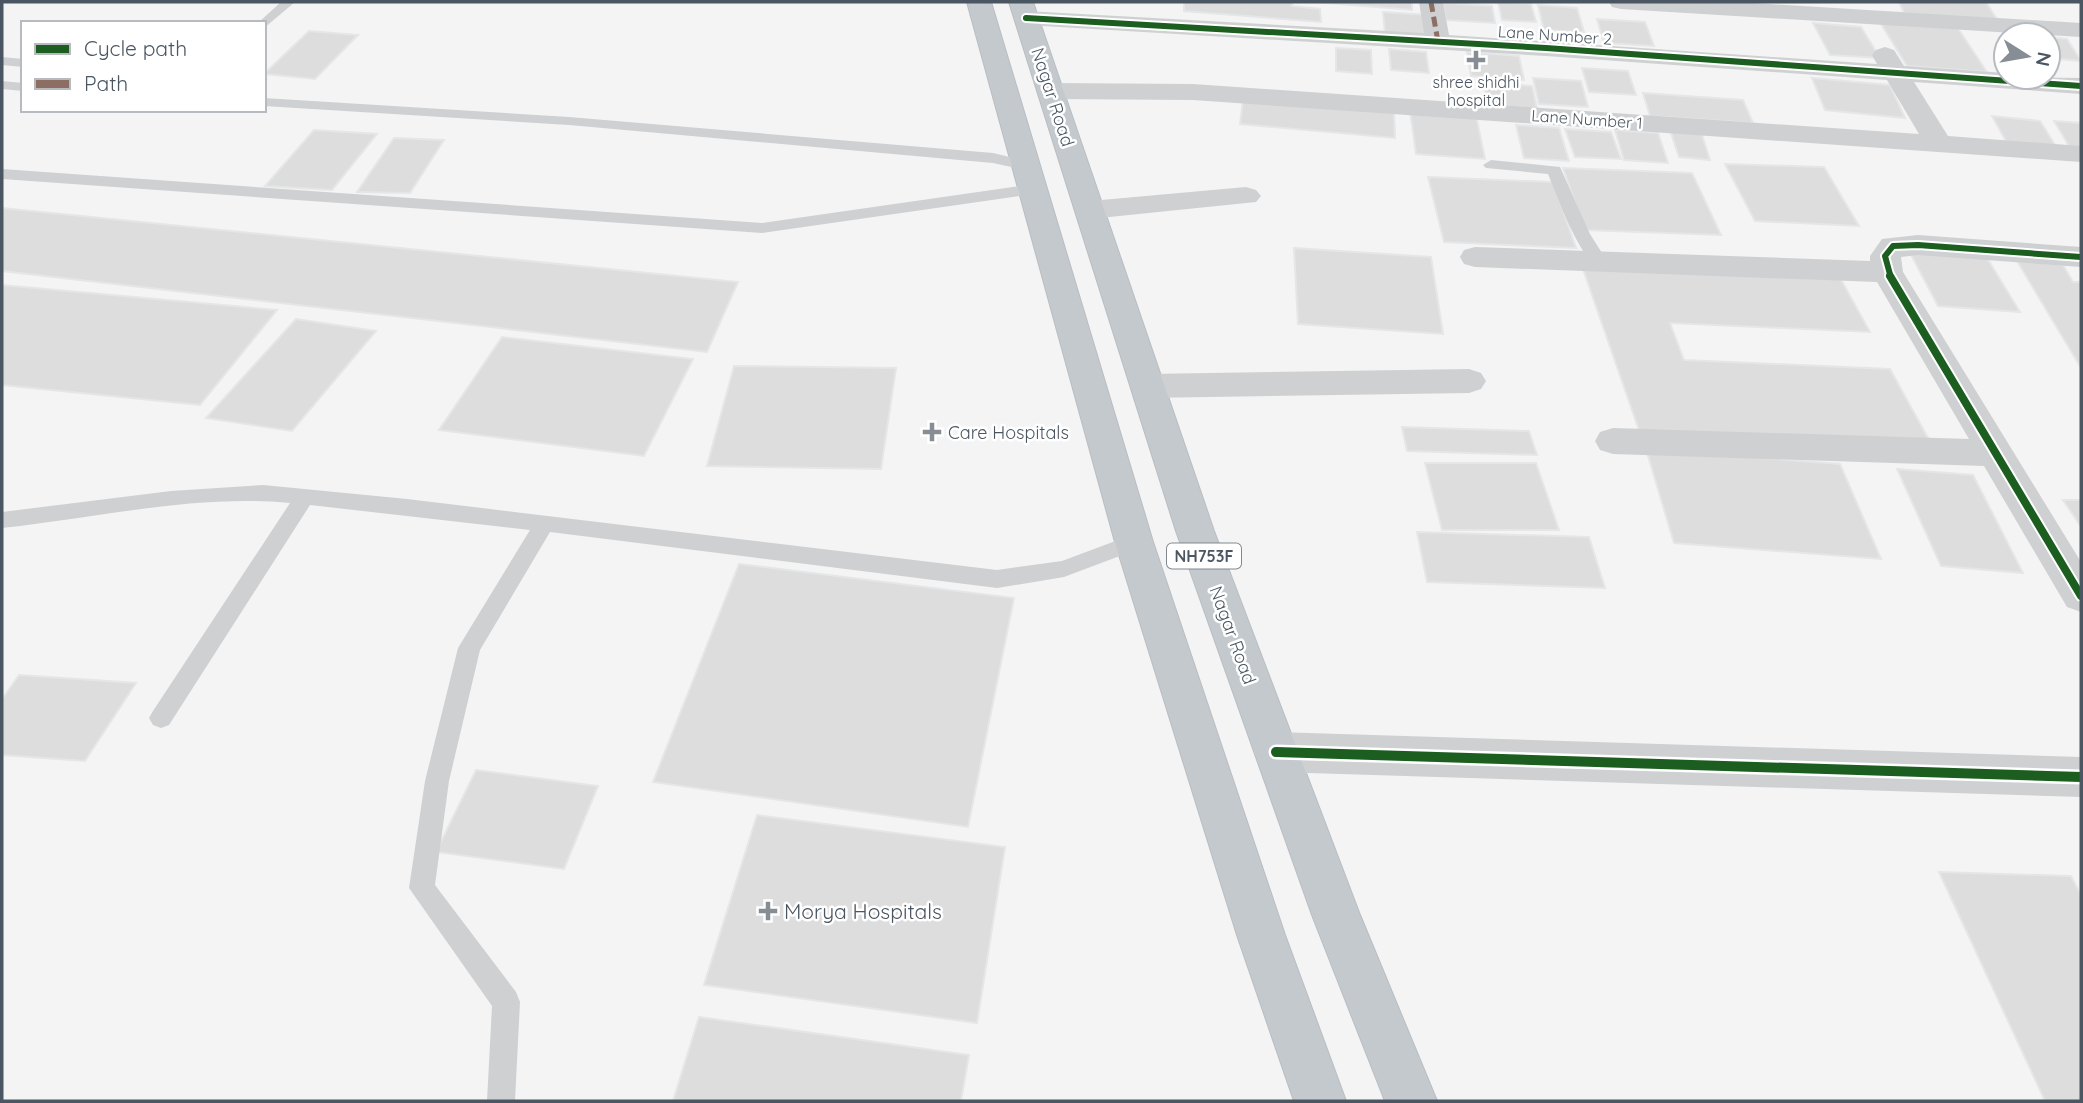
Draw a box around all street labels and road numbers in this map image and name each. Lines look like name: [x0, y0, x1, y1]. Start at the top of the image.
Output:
street label: Lane Number 2: [1497, 21, 1613, 49]
street label: Nagar Road: [1026, 45, 1080, 149]
street label: Lane Number 1: [1531, 105, 1643, 133]
road number: NH753F: [1167, 544, 1241, 568]
street label: Nagar Road: [1205, 583, 1261, 687]

